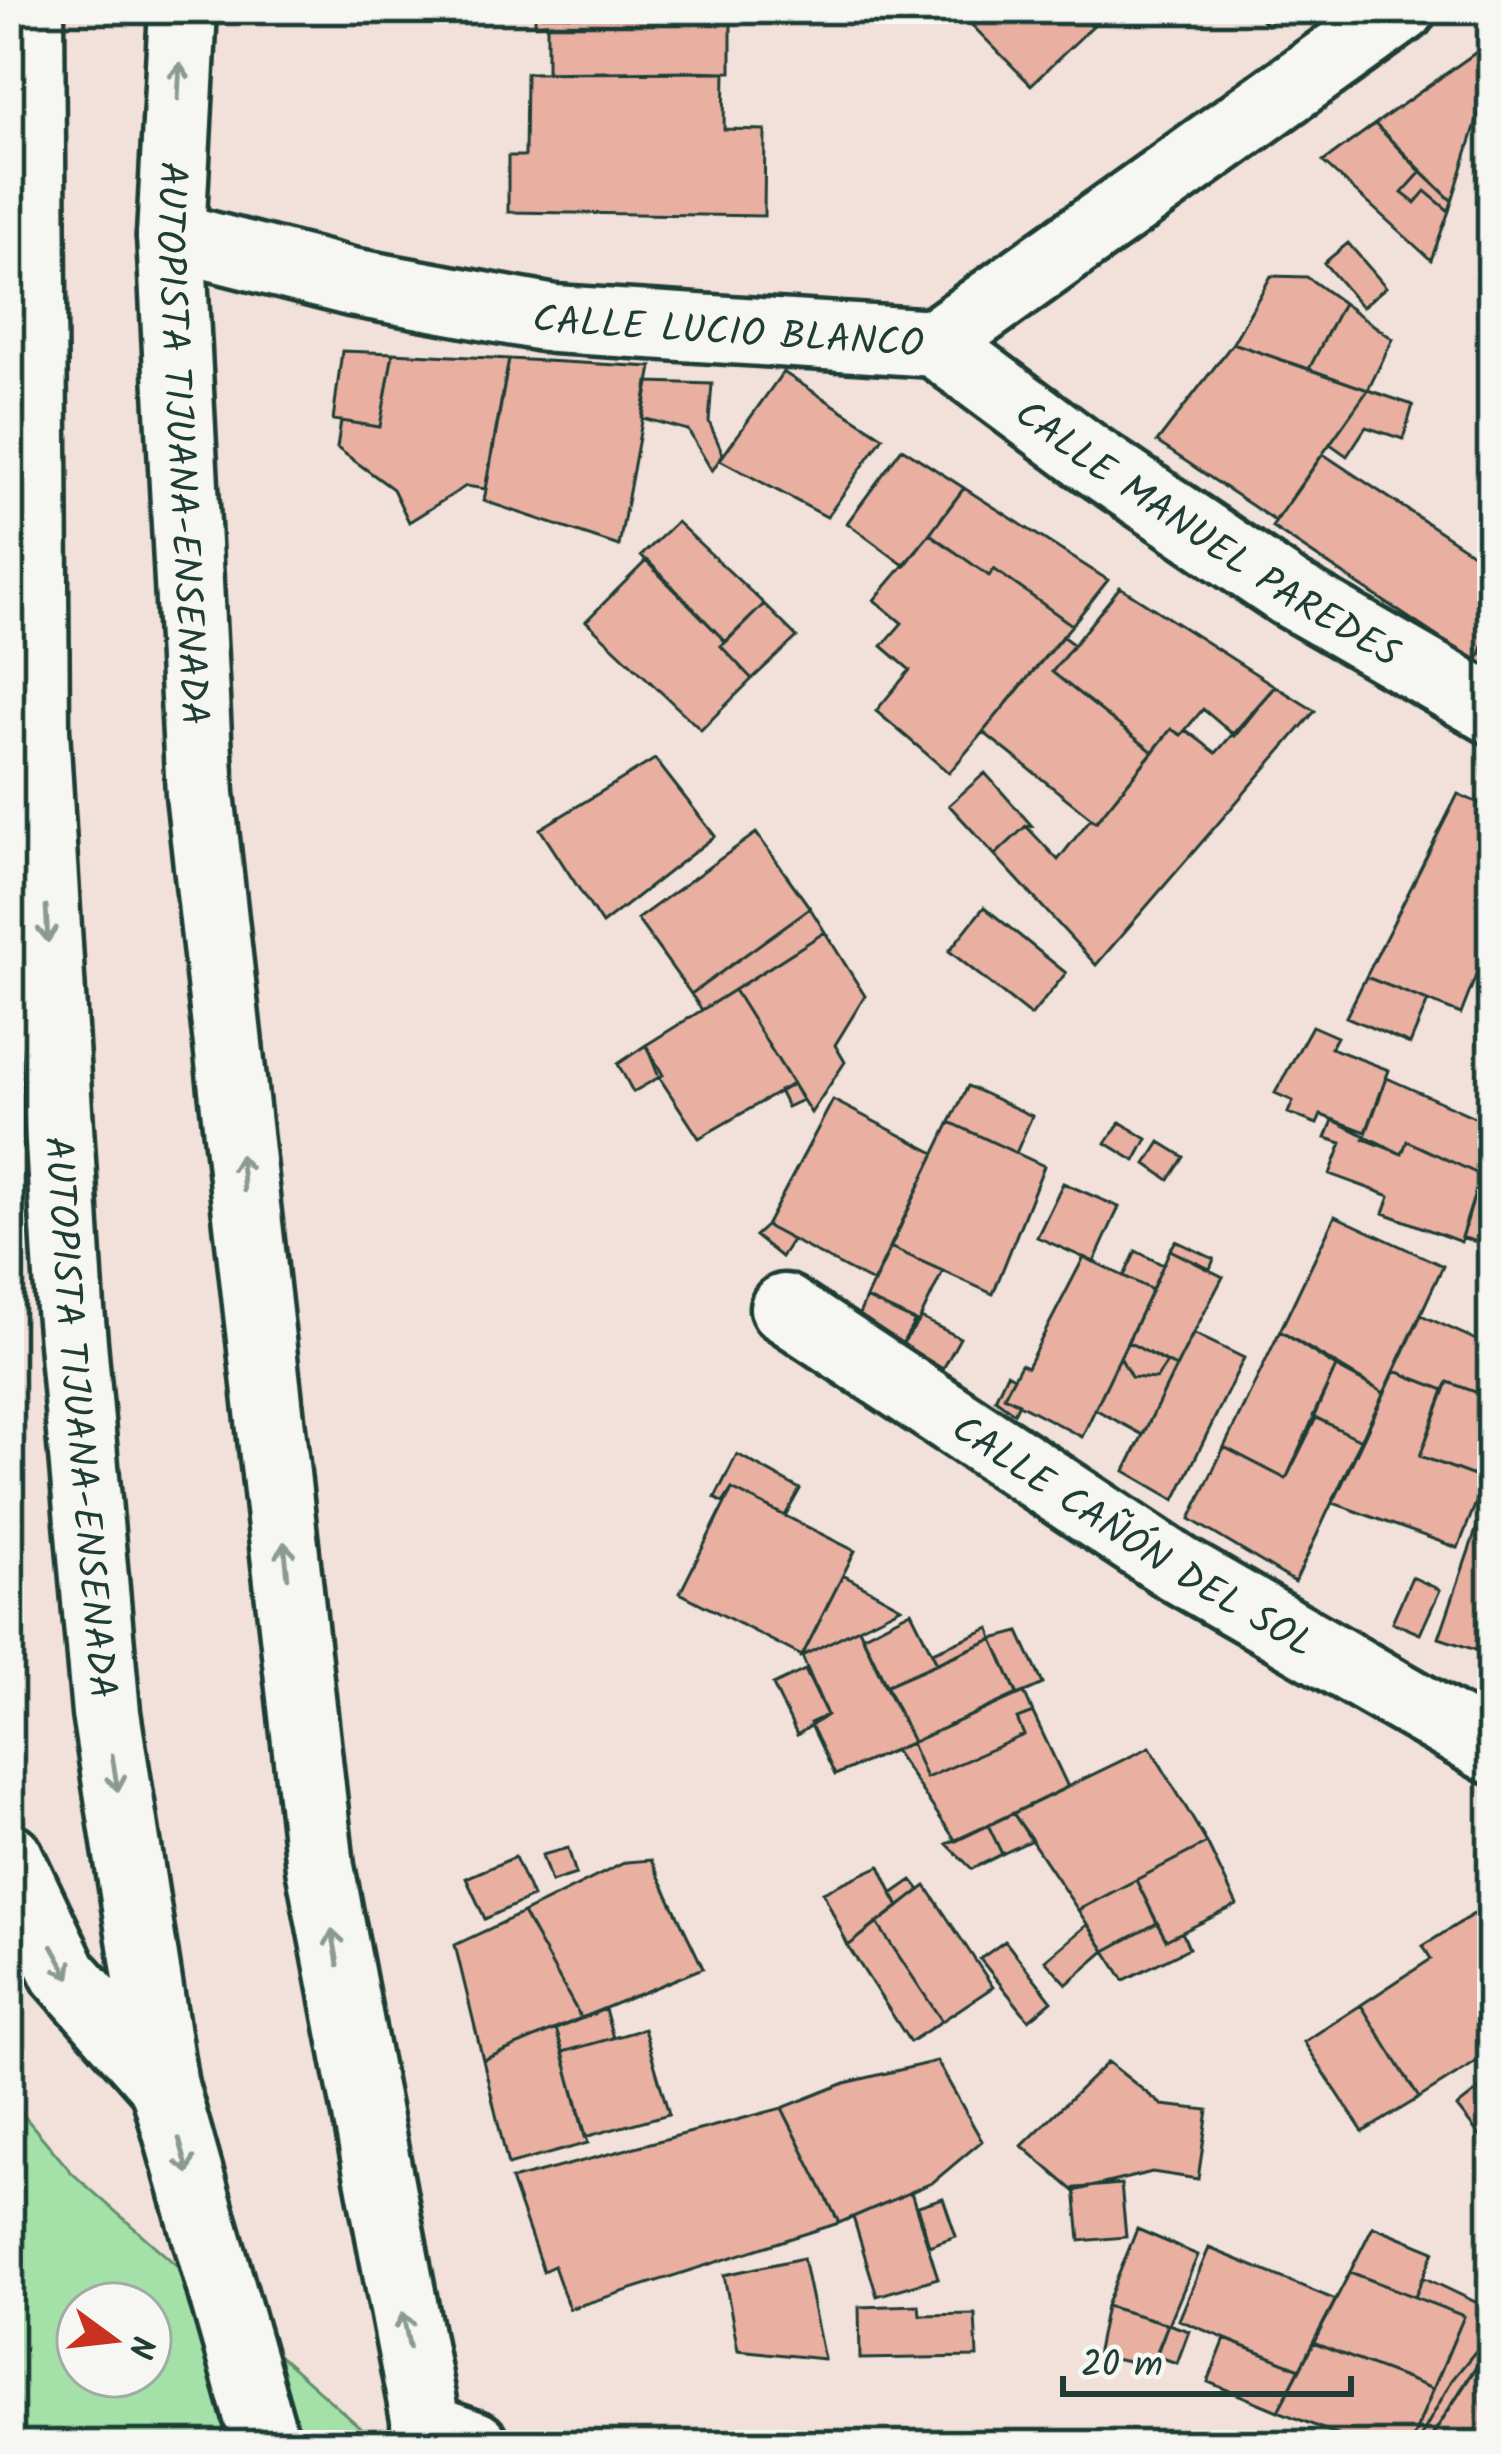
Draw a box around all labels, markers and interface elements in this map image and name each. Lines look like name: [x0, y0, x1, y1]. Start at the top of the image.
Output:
one-way arrow: [168, 62, 191, 101]
street label: AUTOPISTA TIJUANA-ENSENADA: [136, 160, 223, 727]
street label: CALLE LUCIO BLANCO: [527, 289, 926, 377]
street label: CALLE MANUEL PAREDES: [1000, 385, 1411, 686]
one-way arrow: [36, 903, 59, 942]
street label: AUTOPISTA TIJUANA-ENSENADA: [25, 1135, 132, 1702]
one-way arrow: [231, 1154, 253, 1193]
street label: CALLE CAÑÓN DEL SOL: [938, 1400, 1325, 1676]
one-way arrow: [274, 1541, 296, 1580]
one-way arrow: [105, 1752, 128, 1791]
one-way arrow: [322, 1928, 345, 1967]
one-way arrow: [49, 1944, 73, 1979]
one-way arrow: [174, 2136, 196, 2174]
north arrow: [54, 2280, 174, 2400]
one-way arrow: [394, 2312, 416, 2351]
scale bar: [1063, 2322, 1351, 2396]
text: N: [111, 2330, 168, 2364]
text: 20 m: [1081, 2338, 1163, 2395]

